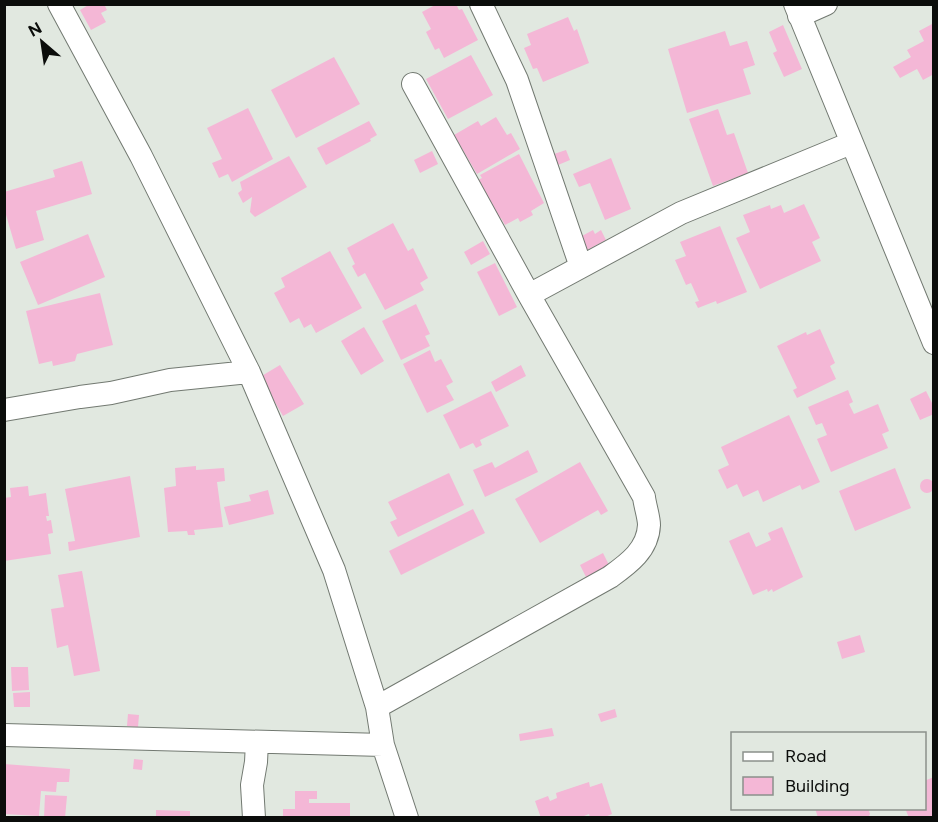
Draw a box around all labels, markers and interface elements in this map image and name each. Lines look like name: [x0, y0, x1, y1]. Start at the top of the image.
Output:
north arrow: [12, 12, 72, 72]
text: N: [25, 18, 45, 41]
legend: [731, 732, 926, 810]
text: Road: [785, 745, 826, 767]
text: Building: [785, 775, 850, 797]

